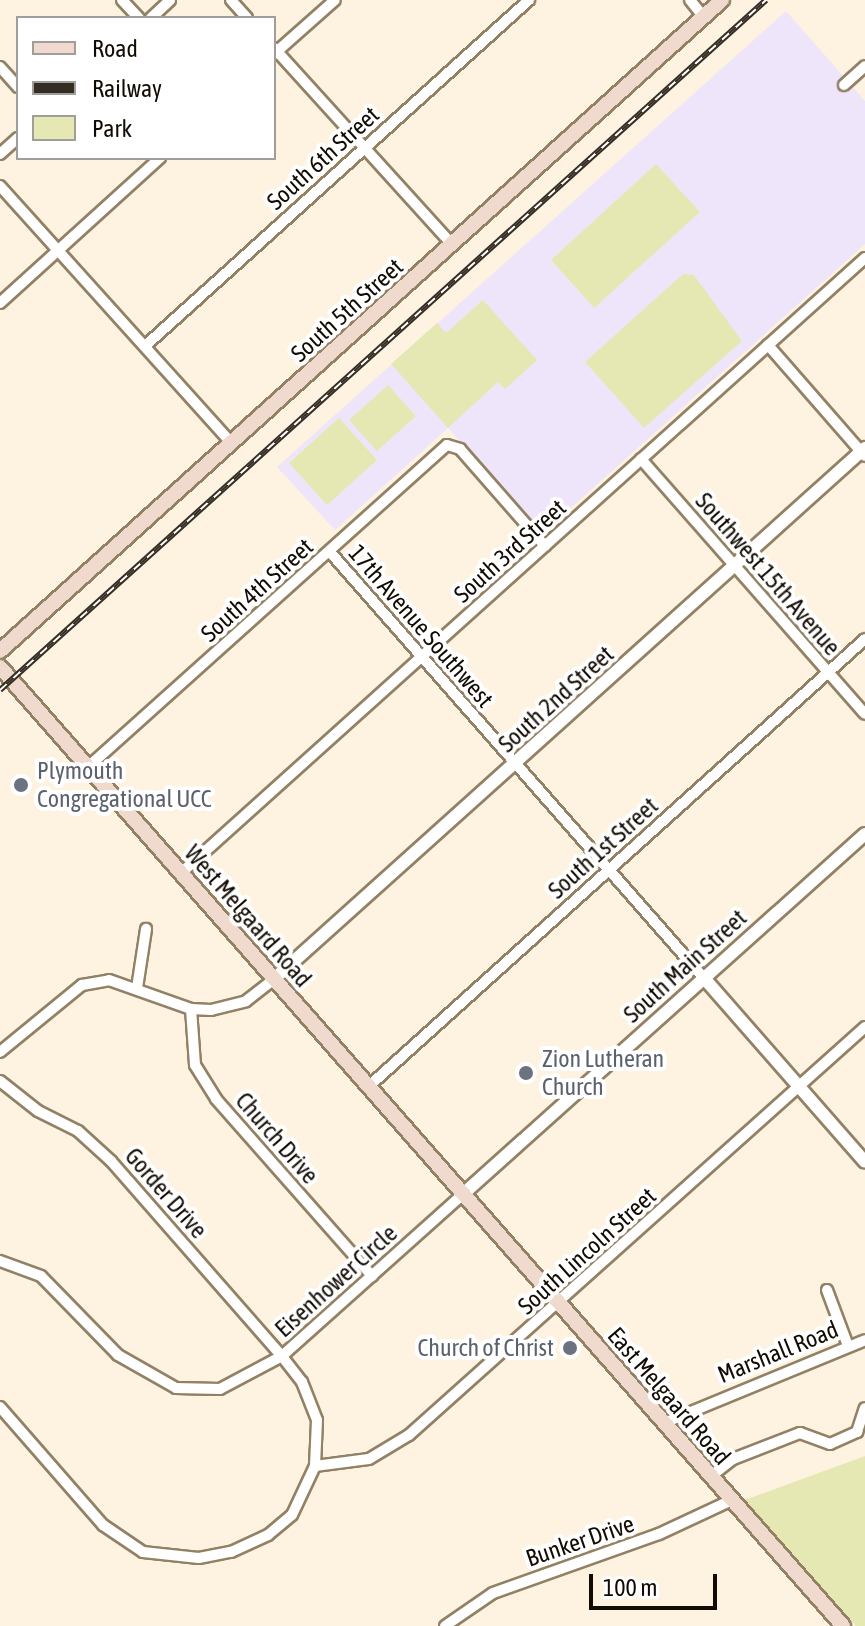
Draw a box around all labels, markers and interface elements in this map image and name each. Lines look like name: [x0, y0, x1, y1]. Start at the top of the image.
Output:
legend: [16, 16, 276, 160]
text: Road: [92, 35, 138, 62]
text: Railway: [92, 75, 162, 102]
street label: South 6th Street: [261, 100, 385, 216]
text: Park: [92, 115, 132, 142]
street label: South 5th Street: [285, 252, 409, 368]
street label: Southwest 15th Avenue: [690, 487, 846, 661]
street label: South 3rd Street: [448, 493, 572, 609]
street label: South 4th Street: [195, 532, 319, 648]
street label: 17th Avenue Southwest: [343, 539, 499, 713]
street label: South 2nd Street: [492, 640, 620, 758]
place label: Plymouth Congregational UCC: [37, 757, 211, 813]
marker: Plymouth Congregational UCC: [12, 776, 30, 794]
street label: South 1st Street: [542, 791, 664, 905]
street label: West Melgaard Road: [178, 839, 318, 993]
street label: South Main Street: [618, 903, 752, 1029]
place label: Zion Lutheran Church: [542, 1045, 664, 1101]
marker: Zion Lutheran Church: [517, 1064, 535, 1082]
street label: Church Drive: [230, 1086, 324, 1190]
street label: Gorder Drive: [119, 1142, 213, 1244]
street label: South Lincoln Street: [512, 1182, 662, 1320]
street label: Eisenhower Circle: [269, 1219, 403, 1343]
street label: Marshall Road: [714, 1315, 842, 1389]
street label: East Melgaard Road: [601, 1321, 737, 1471]
place label: Church of Christ: [417, 1334, 554, 1362]
marker: Church of Christ: [561, 1339, 579, 1357]
street label: Bunker Drive: [522, 1509, 638, 1573]
scale bar: [593, 1558, 721, 1608]
text: 100 m: [603, 1574, 657, 1601]

